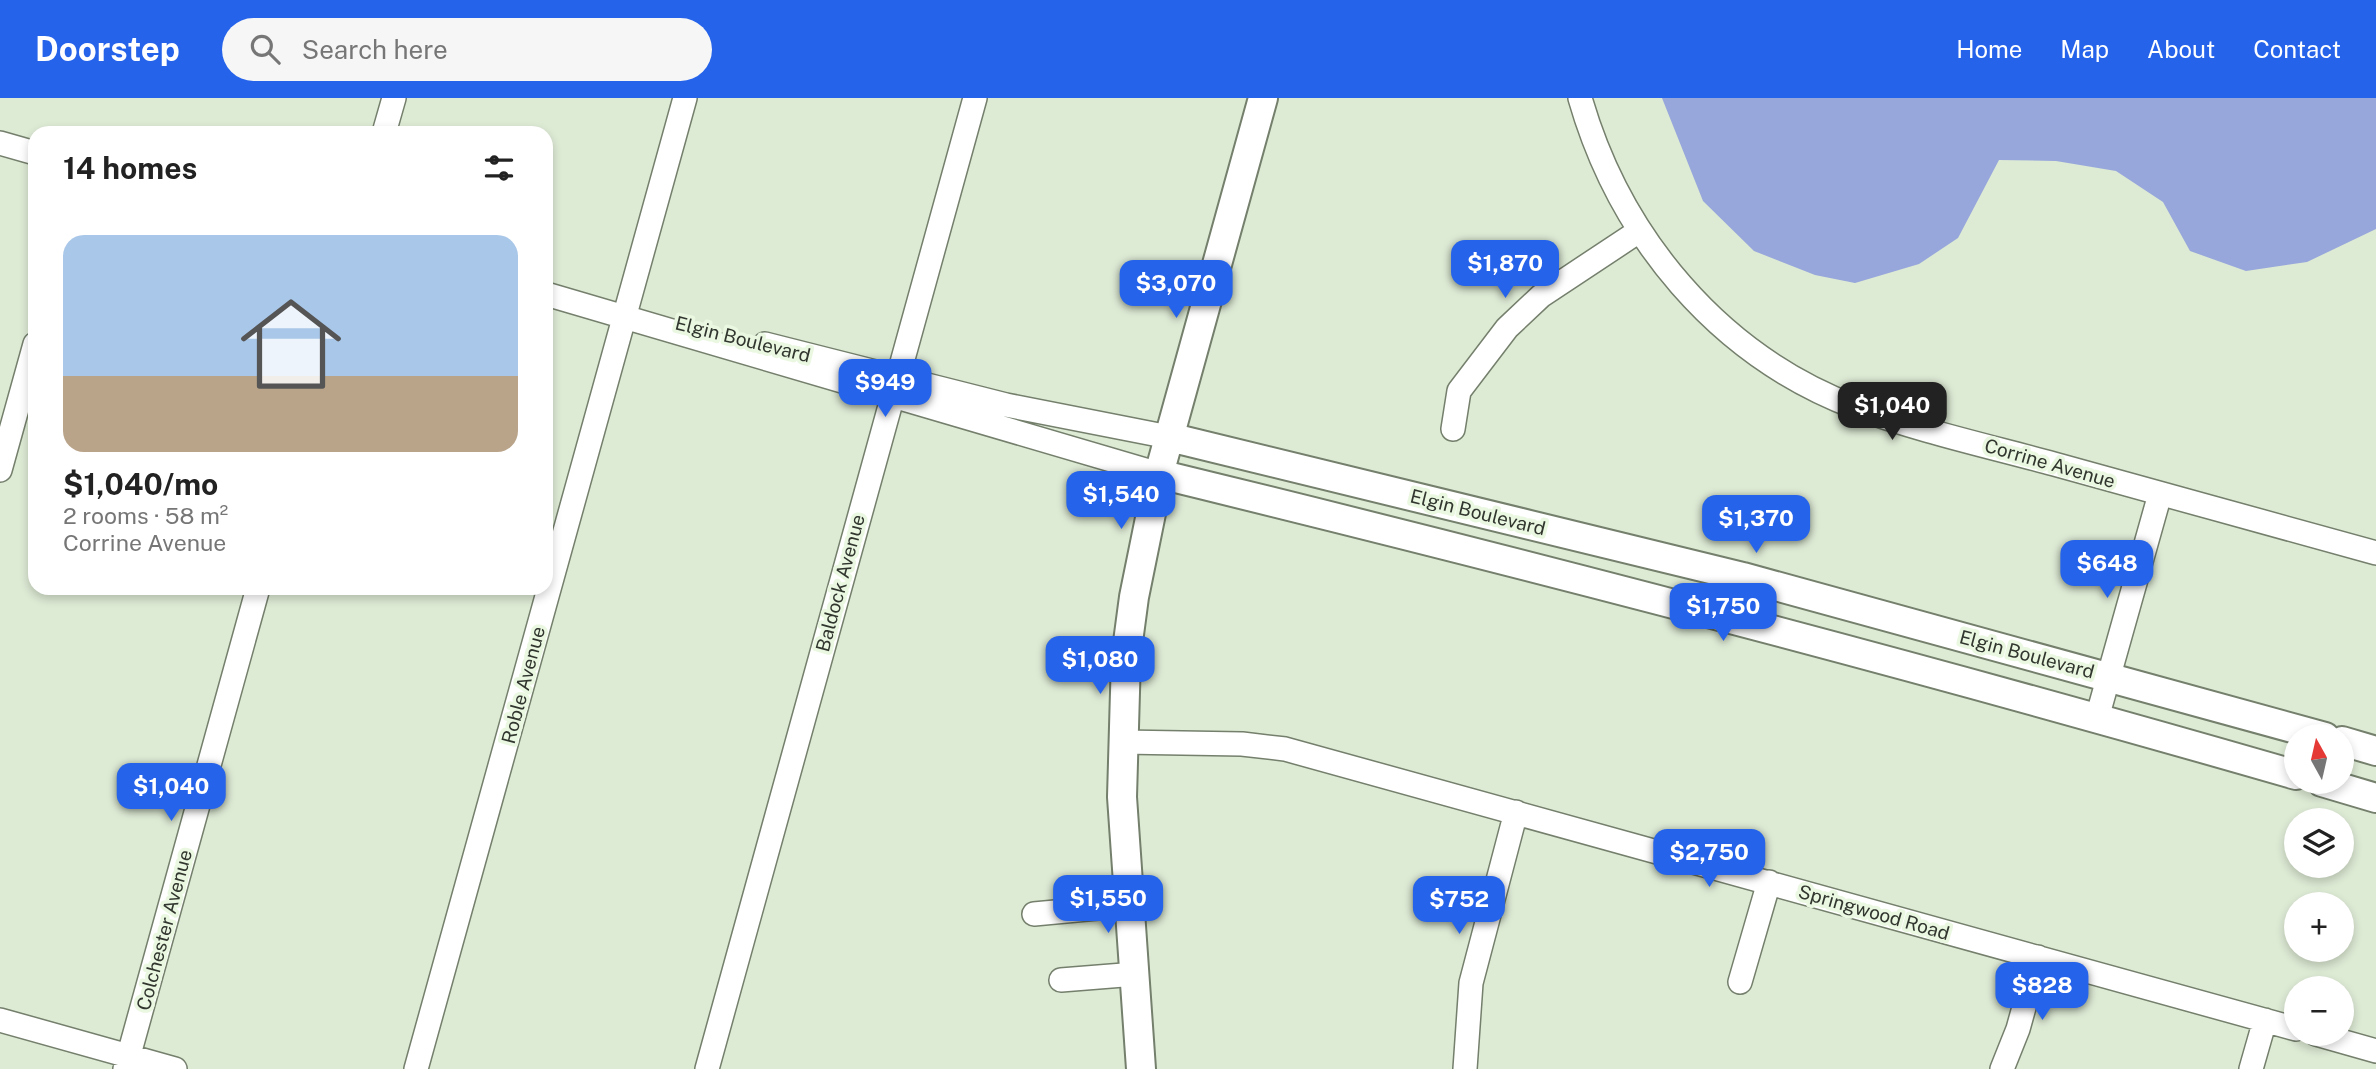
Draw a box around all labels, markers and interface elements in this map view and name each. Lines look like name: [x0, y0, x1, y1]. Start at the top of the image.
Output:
search box: [222, 18, 712, 81]
text: Doorstep: [35, 30, 180, 68]
icon: search: [246, 30, 284, 68]
text: Search here: [302, 34, 448, 65]
text: Home: [1956, 35, 2022, 63]
text: Map: [2060, 35, 2109, 63]
text: About: [2147, 35, 2215, 63]
text: Contact: [2253, 35, 2341, 63]
icon: filters: [480, 149, 518, 187]
text: 14 homes: [63, 150, 197, 186]
pin: $1,870: [1448, 240, 1562, 300]
text: $1,870: [1467, 249, 1543, 276]
pin: $3,070: [1119, 260, 1233, 320]
text: $3,070: [1136, 269, 1216, 296]
icon: home: [228, 281, 354, 407]
street label: Elgin Boulevard: [673, 312, 813, 366]
pin: $949: [844, 360, 926, 419]
text: $949: [855, 368, 915, 395]
pin: $1,040: [1835, 382, 1949, 442]
text: $1,040: [1854, 391, 1930, 418]
street label: Corrine Avenue: [1982, 434, 2118, 492]
text: $1,040/mo: [63, 466, 218, 502]
pin: $1,540: [1064, 472, 1178, 531]
text: $1,540: [1082, 480, 1160, 507]
street label: Elgin Boulevard: [1408, 485, 1548, 539]
pin: $1,370: [1699, 496, 1813, 555]
text: 2 rooms · 58 m²: [63, 502, 228, 529]
text: $1,370: [1718, 504, 1794, 531]
street label: Baldock Avenue: [811, 512, 869, 654]
text: Corrine Avenue: [63, 529, 226, 556]
pin: $648: [2066, 540, 2148, 600]
text: $648: [2076, 549, 2138, 576]
pin: $1,750: [1666, 584, 1780, 643]
text: $1,750: [1686, 592, 1760, 619]
street label: Roble Avenue: [497, 624, 549, 746]
street label: Elgin Boulevard: [1957, 625, 2097, 683]
pin: $1,080: [1043, 636, 1157, 696]
text: $1,080: [1062, 645, 1138, 672]
north arrow: [2284, 724, 2354, 794]
map controls: [2284, 724, 2354, 1046]
pin: $1,040: [114, 764, 228, 823]
text: $1,040: [133, 772, 209, 799]
button: layers: [2284, 808, 2354, 878]
pin: $2,750: [1652, 830, 1766, 889]
text: $2,750: [1669, 838, 1749, 865]
street label: Colchester Avenue: [132, 847, 196, 1013]
pin: $1,550: [1051, 876, 1165, 935]
pin: $752: [1418, 876, 1500, 936]
street label: Springwood Road: [1796, 880, 1952, 944]
text: $1,550: [1069, 884, 1147, 911]
text: $752: [1429, 885, 1489, 912]
button: +: [2284, 892, 2354, 962]
pin: $828: [2001, 962, 2083, 1022]
text: $828: [2011, 971, 2073, 998]
button: −: [2284, 976, 2354, 1046]

